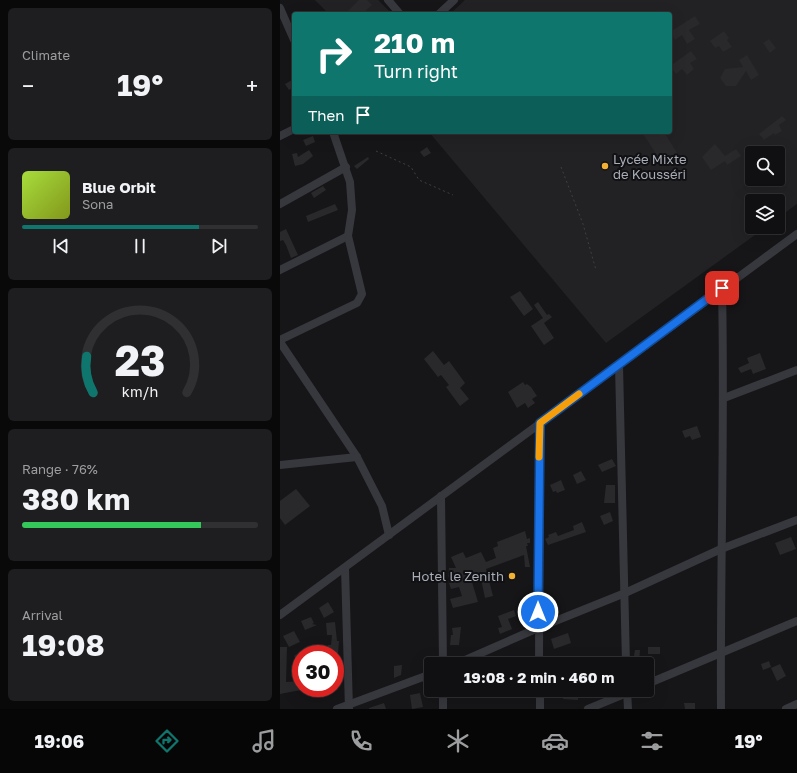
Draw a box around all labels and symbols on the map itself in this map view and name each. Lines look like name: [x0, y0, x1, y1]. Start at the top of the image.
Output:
place label: Lycée Mixte de Kousséri: [613, 151, 687, 182]
marker: Lycée Mixte de Kousséri: [600, 161, 610, 171]
pin: [705, 271, 739, 305]
place label: Hotel le Zenith: [412, 568, 504, 584]
marker: Hotel le Zenith: [507, 571, 517, 581]
position arrow: [517, 591, 559, 633]
speed limit sign: 30: [292, 645, 344, 697]

